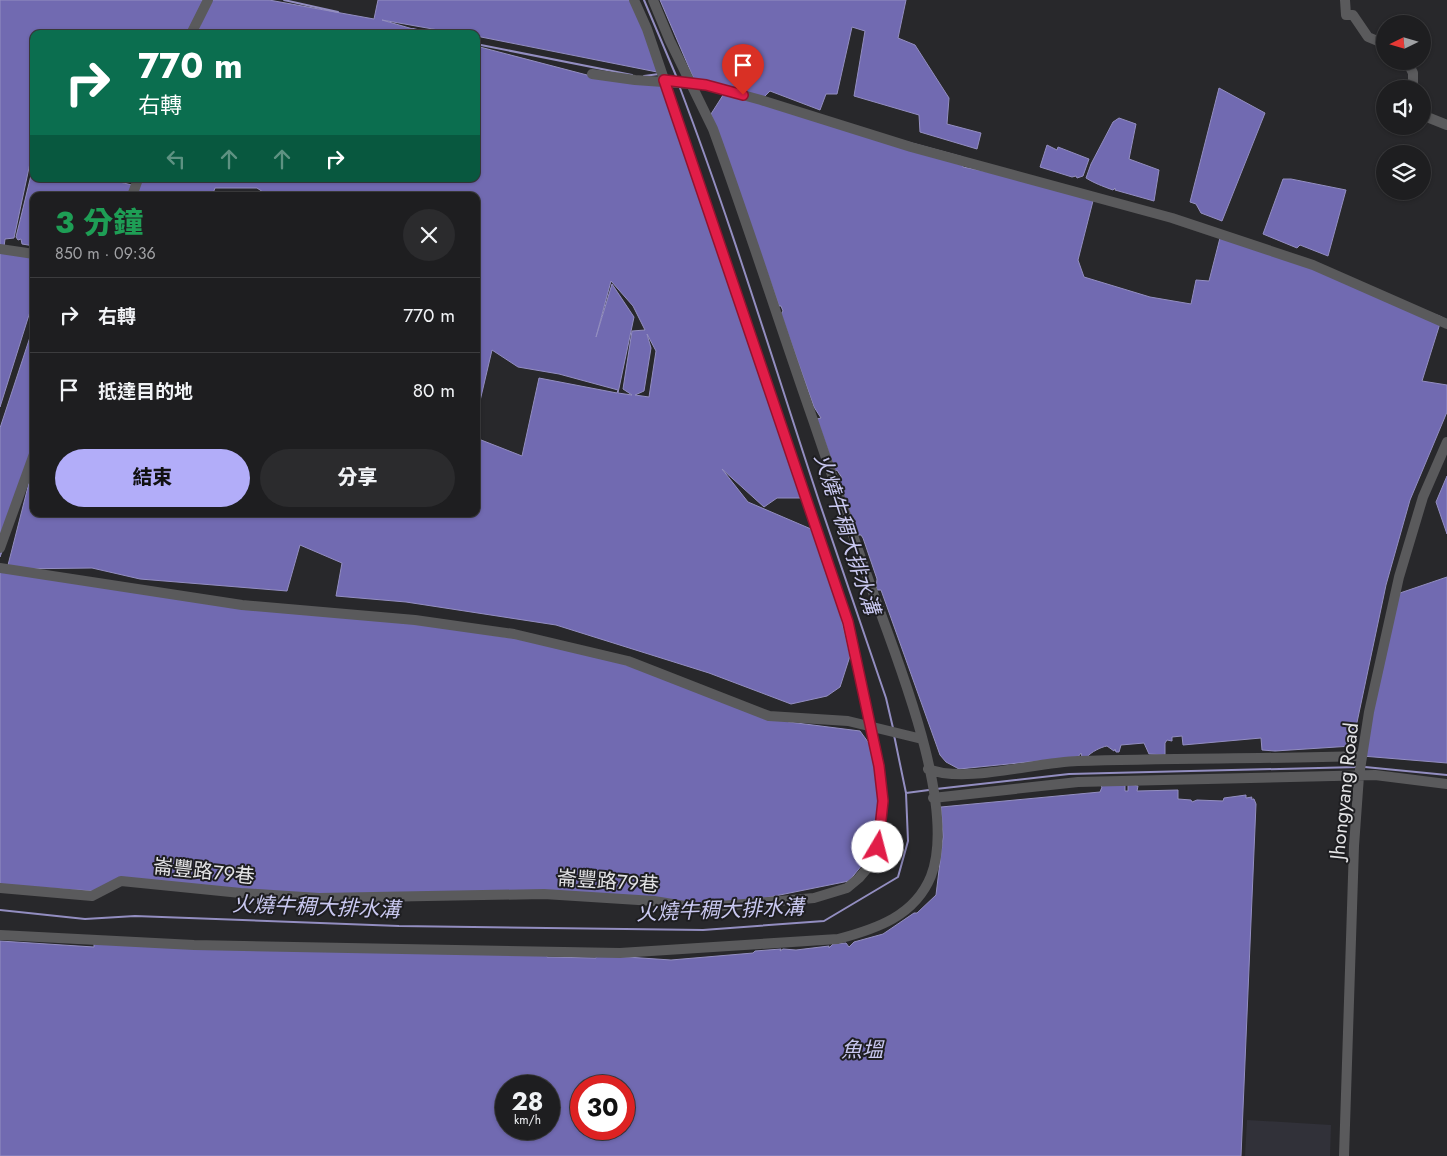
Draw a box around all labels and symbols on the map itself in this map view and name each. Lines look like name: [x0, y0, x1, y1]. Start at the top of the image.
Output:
north arrow: [1376, 15, 1431, 70]
pin: [722, 44, 764, 95]
water label: 火燒牛稠大排水溝: [807, 449, 888, 621]
street label: Jhongyang Road: [1323, 721, 1366, 864]
position arrow: [851, 820, 903, 872]
street label: 崙豐路79巷: [152, 852, 256, 891]
street label: 崙豐路79巷: [556, 863, 660, 900]
water label: 火燒牛稠大排水溝: [232, 889, 403, 925]
water label: 火燒牛稠大排水溝: [636, 892, 807, 928]
water label: 魚塭: [841, 1035, 885, 1065]
speed limit sign: 30: [570, 1075, 635, 1140]

